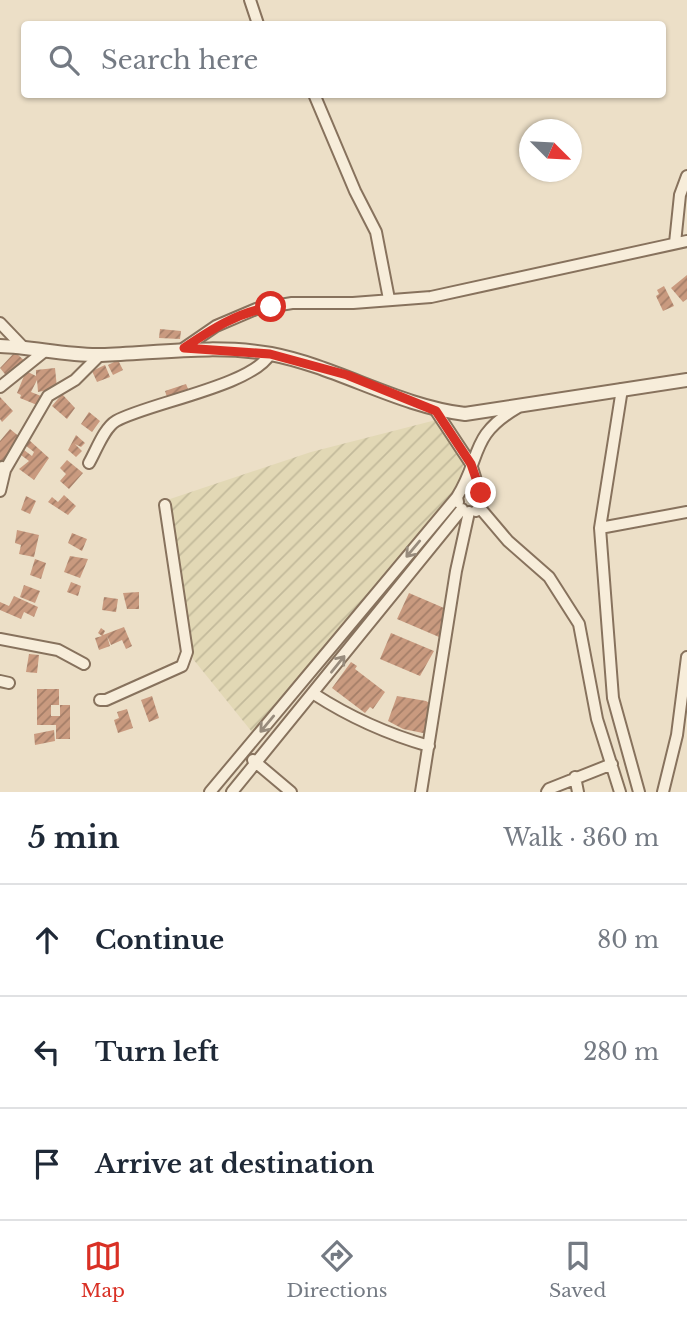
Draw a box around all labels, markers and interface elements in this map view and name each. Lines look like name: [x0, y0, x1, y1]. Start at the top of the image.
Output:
search box: [21, 21, 666, 98]
icon: search: [45, 41, 83, 79]
text: Search here: [101, 44, 258, 76]
north arrow: [519, 119, 582, 182]
route start: [255, 291, 286, 322]
route end: [465, 477, 496, 508]
one-way arrow: [405, 540, 421, 558]
one-way arrow: [330, 655, 345, 673]
one-way arrow: [259, 715, 275, 733]
text: 5 min: [28, 819, 120, 856]
text: Walk · 360 m: [503, 824, 659, 852]
icon: ahead: [28, 921, 66, 959]
text: Continue: [95, 924, 224, 956]
text: 80 m: [597, 926, 659, 954]
icon: left: [28, 1033, 66, 1071]
text: Turn left: [95, 1036, 219, 1068]
text: 280 m: [583, 1038, 659, 1066]
icon: arrive: [28, 1145, 66, 1183]
text: Arrive at destination: [95, 1148, 375, 1180]
tab: Map: [81, 1237, 125, 1302]
tab: Directions: [286, 1237, 387, 1302]
tab: Saved: [549, 1237, 606, 1302]

